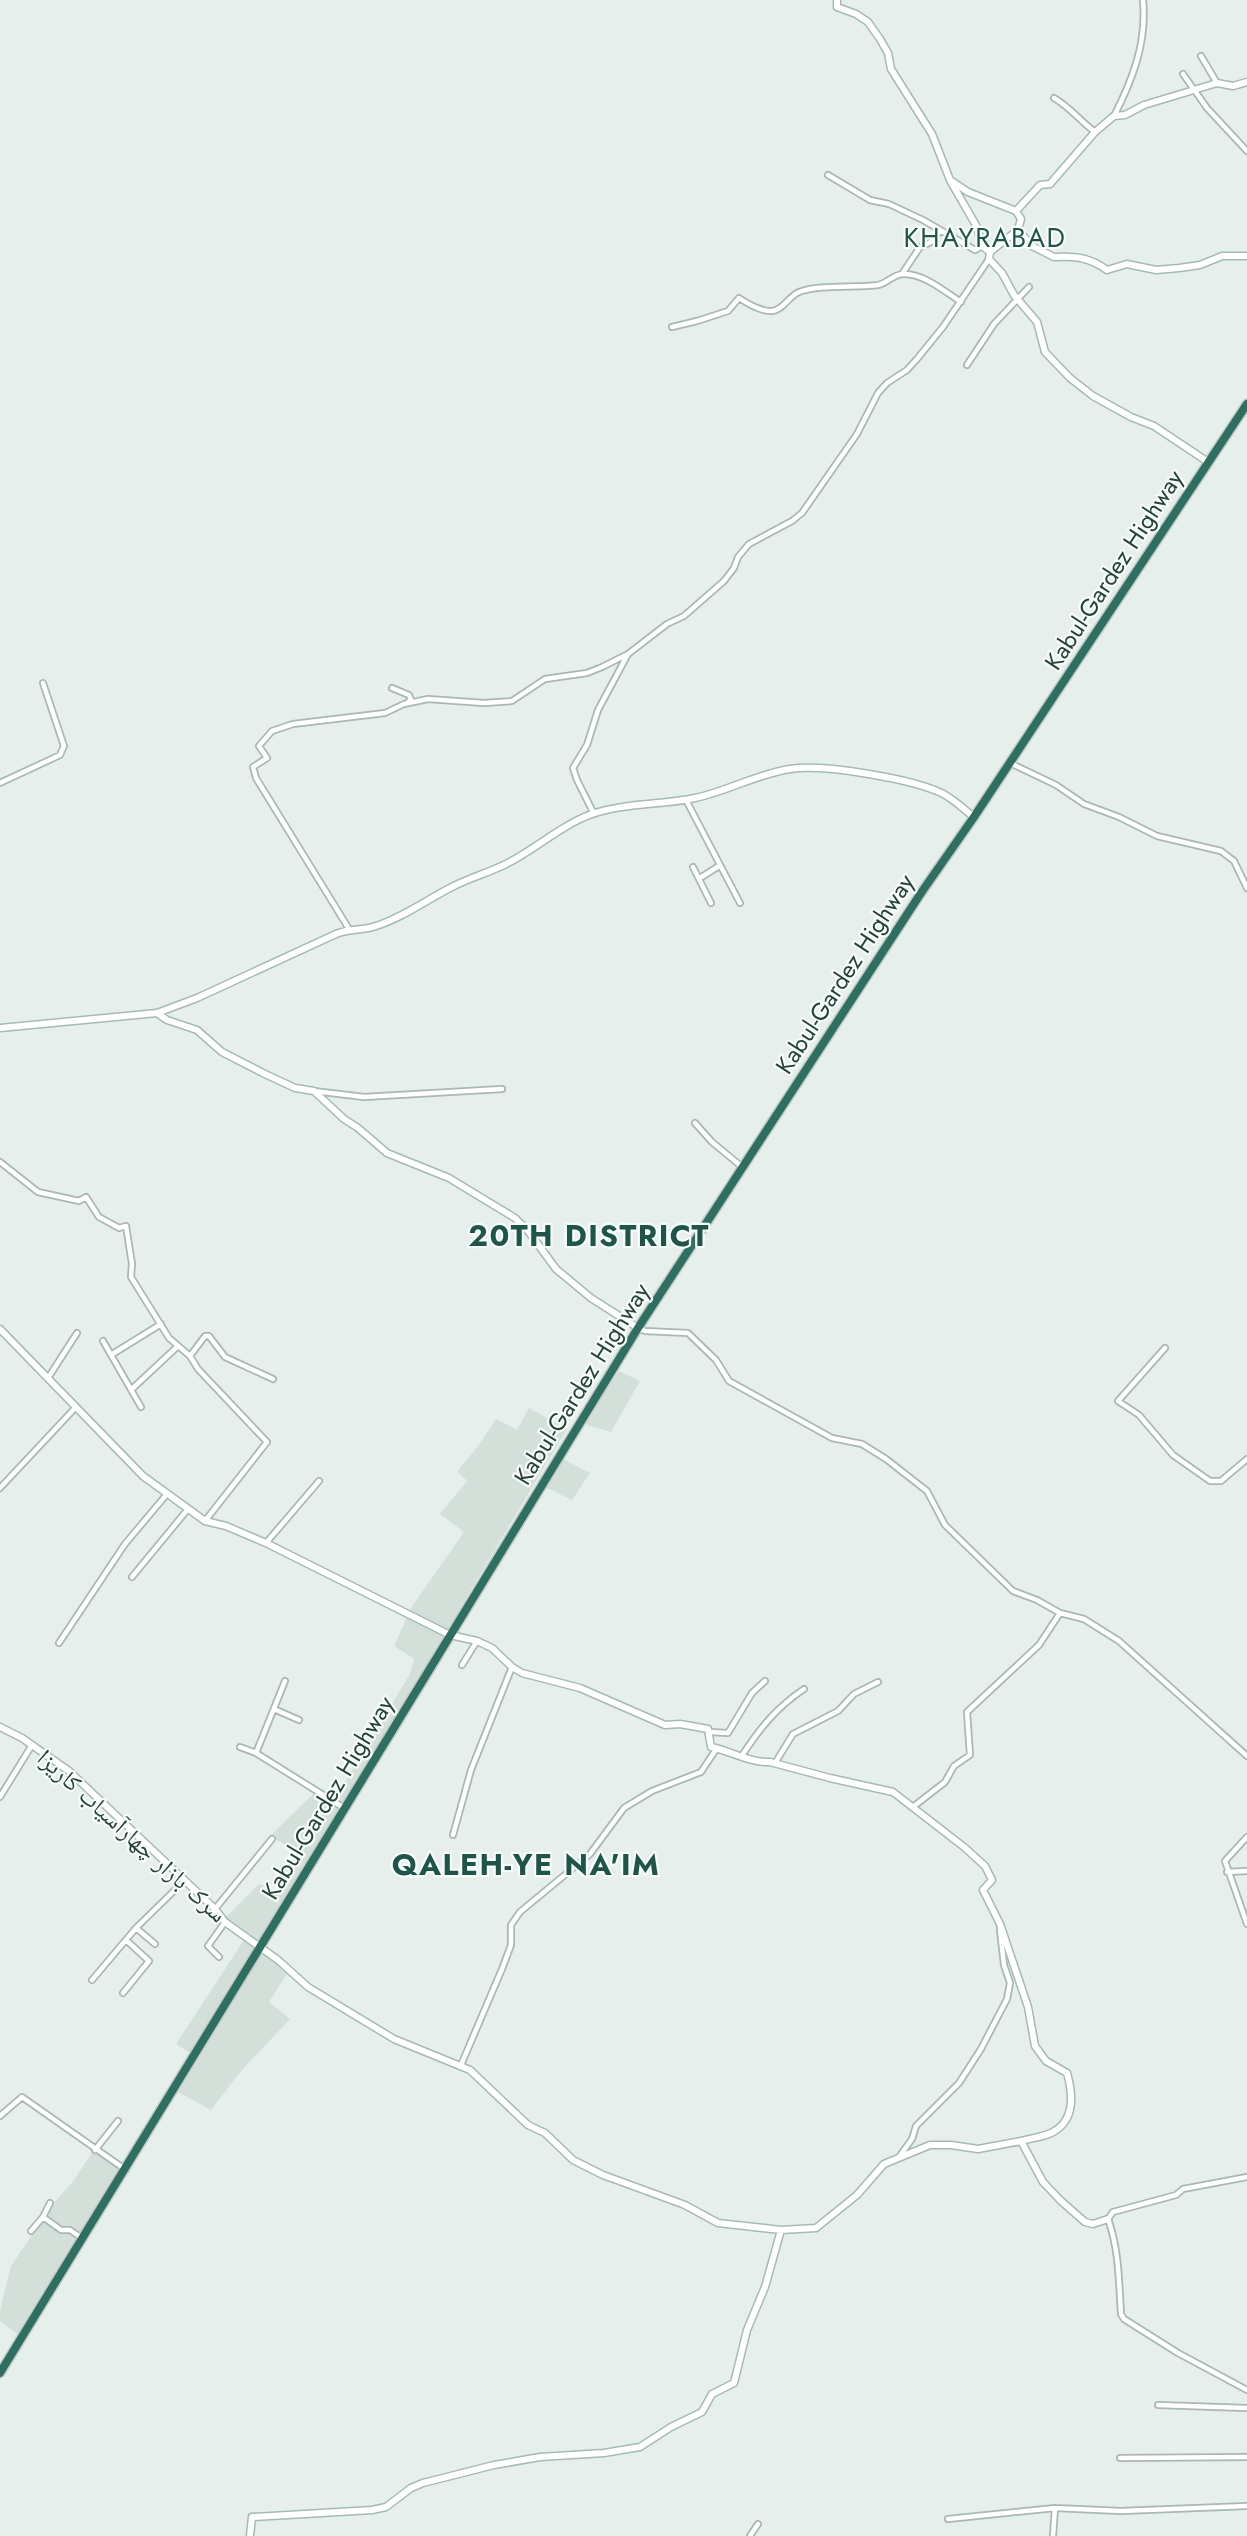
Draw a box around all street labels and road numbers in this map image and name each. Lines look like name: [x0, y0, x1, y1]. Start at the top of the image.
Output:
street label: Kabul-Gardez Highway: [1036, 463, 1192, 677]
street label: Kabul-Gardez Highway: [767, 867, 923, 1081]
street label: Kabul-Gardez Highway: [505, 1276, 658, 1491]
street label: Kabul-Gardez Highway: [253, 1689, 403, 1906]
street label: سرک بازار چهارآسیاب کاریزا: [30, 1741, 235, 1931]

